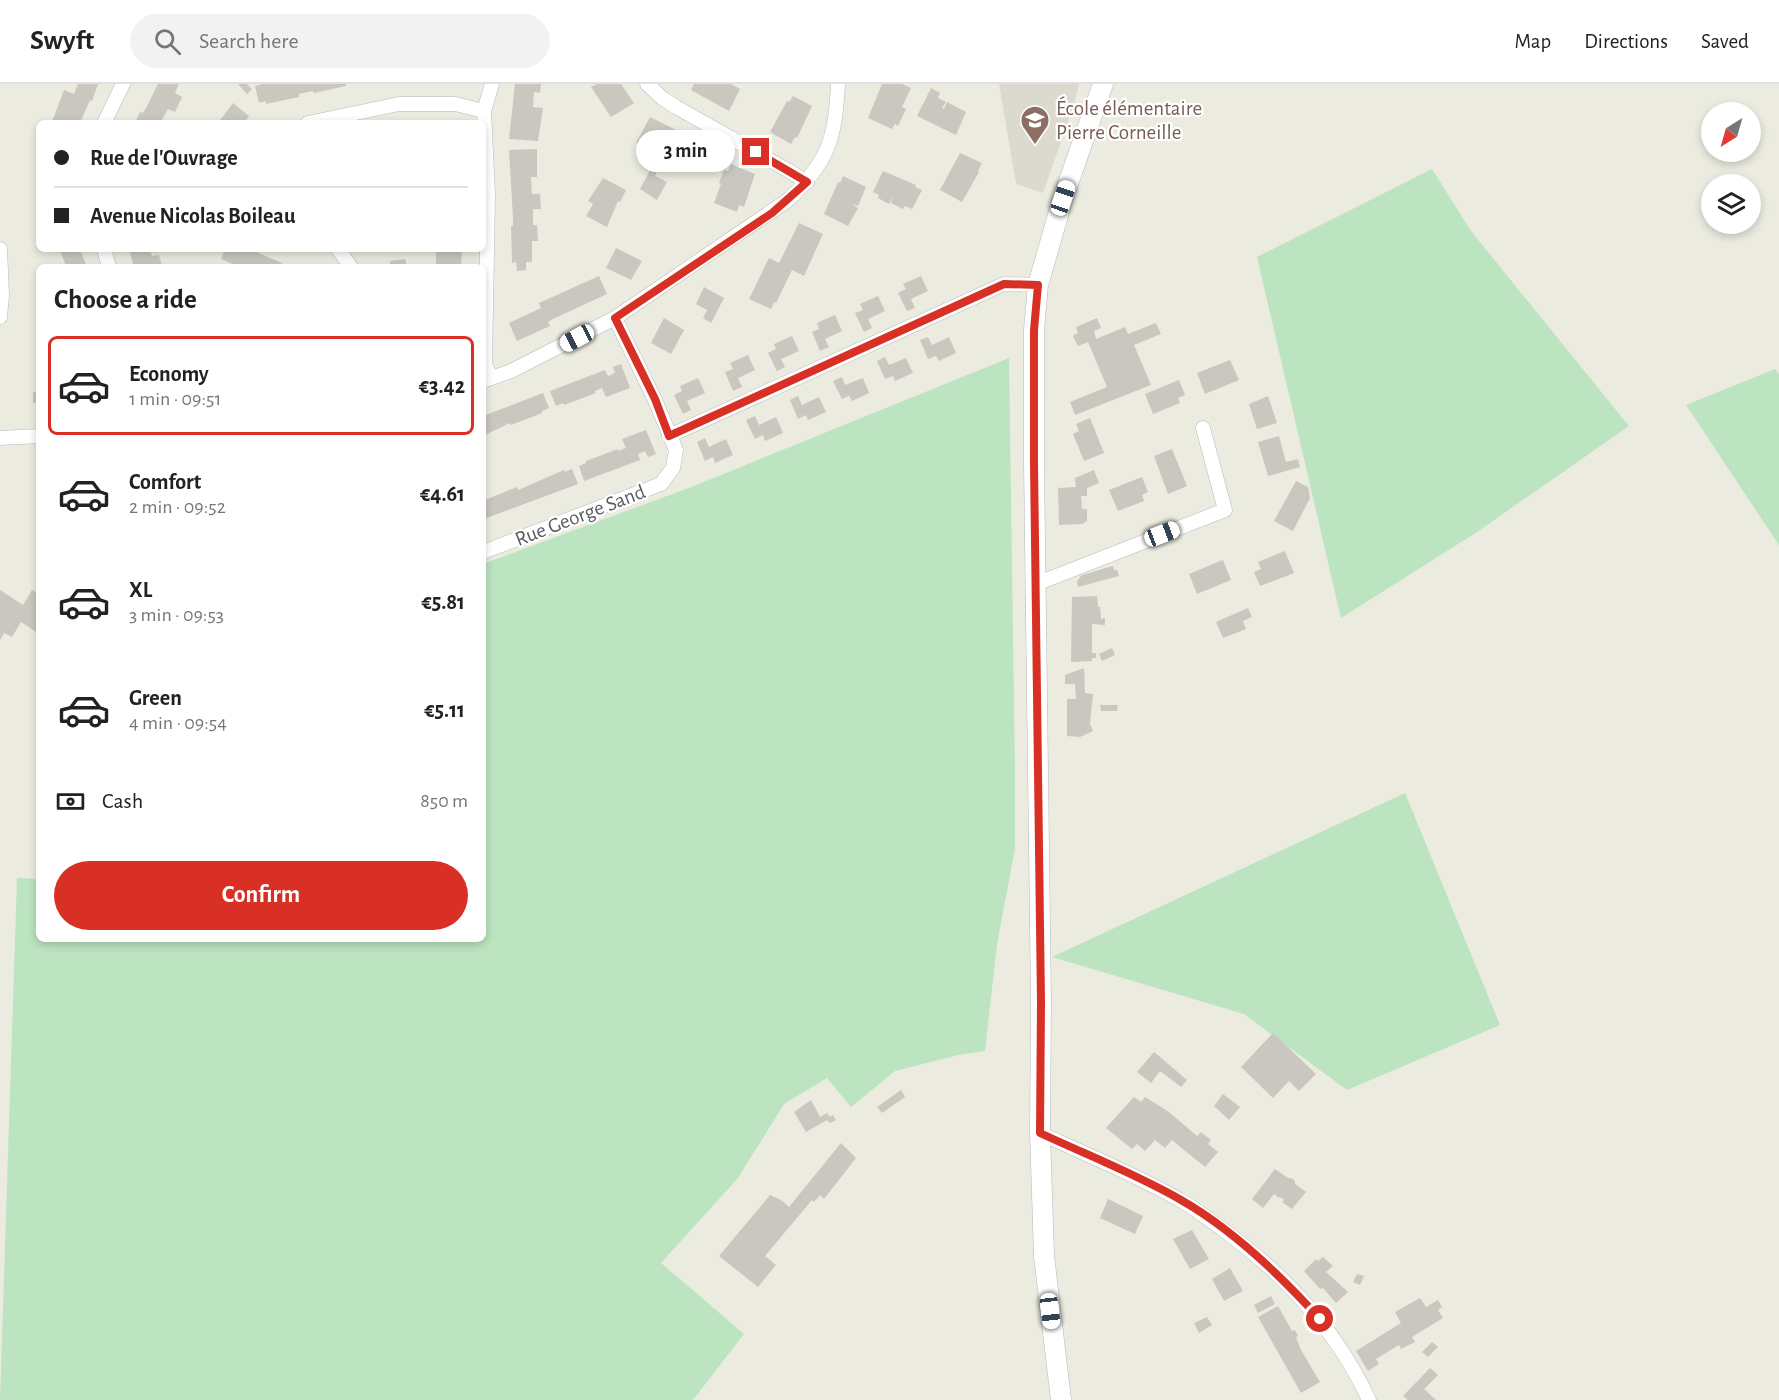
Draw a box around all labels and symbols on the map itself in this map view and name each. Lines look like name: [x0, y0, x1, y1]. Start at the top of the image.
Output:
place label: École élémentaire Pierre Corneille: [1056, 96, 1202, 143]
north arrow: [1701, 102, 1761, 162]
school or university icon: École élémentaire Pierre Corneille: [1019, 104, 1051, 146]
callout: 3 min: [636, 131, 735, 173]
route end: [742, 138, 769, 165]
car: [1049, 178, 1077, 218]
car: [557, 322, 597, 354]
street label: Rue George Sand: [512, 481, 648, 550]
car: [1142, 519, 1182, 549]
car: [1039, 1292, 1061, 1330]
route start: [1306, 1305, 1333, 1332]

